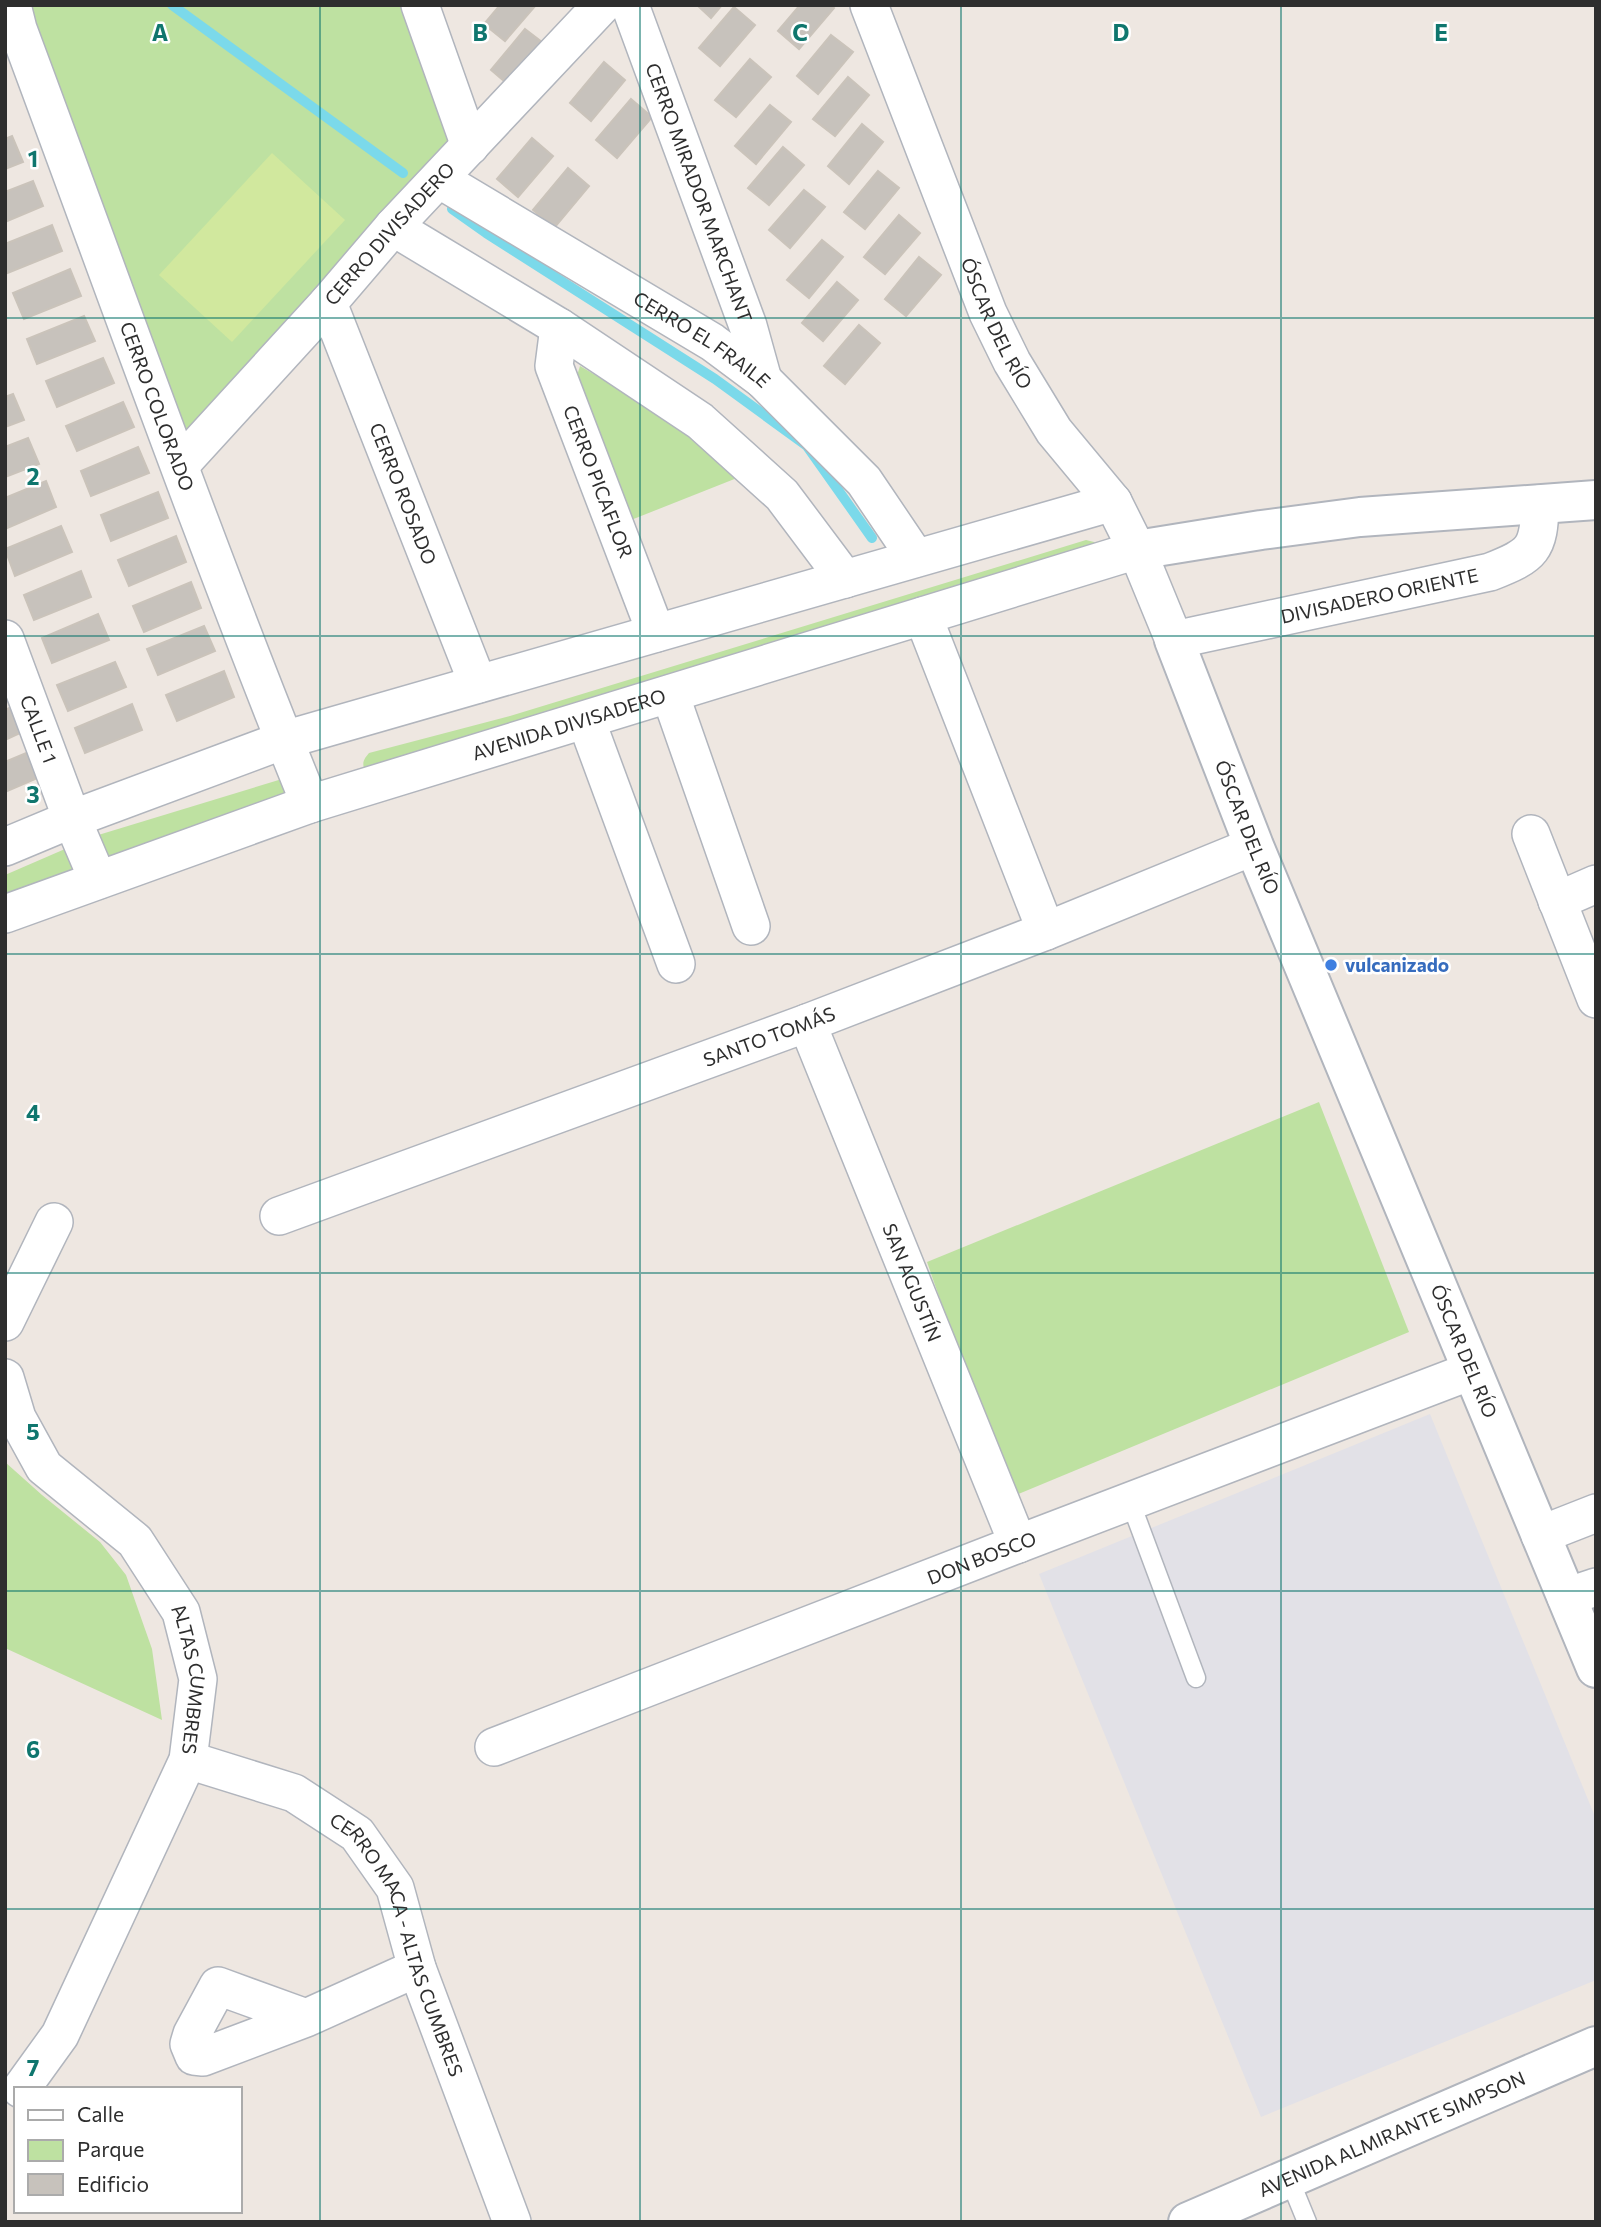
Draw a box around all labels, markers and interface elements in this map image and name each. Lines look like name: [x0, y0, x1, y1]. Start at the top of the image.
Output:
text: A: [152, 18, 169, 46]
text: B: [472, 18, 488, 46]
text: C: [792, 18, 808, 46]
text: D: [1113, 18, 1130, 46]
text: E: [1434, 18, 1448, 46]
street label: CERRO MIRADOR MARCHANT: [641, 60, 758, 325]
text: 1: [28, 144, 38, 172]
street label: CERRO DIVISADERO: [319, 157, 459, 310]
street label: ÓSCAR DEL RÍO: [957, 254, 1038, 393]
street label: CERRO EL FRAILE: [630, 286, 776, 392]
street label: CERRO COLORADO: [116, 318, 199, 494]
street label: CERRO PICAFLOR: [559, 402, 638, 561]
street label: CERRO ROSADO: [365, 419, 442, 568]
text: 2: [26, 462, 40, 490]
street label: DIVISADERO ORIENTE: [1278, 563, 1480, 628]
street label: AVENIDA DIVISADERO: [469, 684, 668, 765]
street label: CALLE 1: [16, 692, 62, 766]
street label: ÓSCAR DEL RÍO: [1211, 756, 1285, 898]
text: 3: [26, 780, 40, 808]
place label: vulcanizado: [1345, 953, 1449, 976]
marker: vulcanizado: [1323, 957, 1339, 973]
street label: SANTO TOMÁS: [700, 1001, 838, 1071]
text: 4: [26, 1098, 40, 1126]
street label: SAN AGUSTÍN: [878, 1220, 947, 1345]
street label: ÓSCAR DEL RÍO: [1427, 1280, 1503, 1421]
text: 5: [26, 1417, 40, 1445]
street label: DON BOSCO: [924, 1526, 1039, 1589]
street label: ALTAS CUMBRES: [167, 1599, 210, 1756]
text: 6: [26, 1735, 40, 1763]
street label: CERRO MACA - ALTAS CUMBRES: [326, 1808, 468, 2079]
text: 7: [27, 2053, 39, 2081]
street label: AVENIDA ALMIRANTE SIMPSON: [1255, 2066, 1529, 2201]
legend: [14, 2087, 242, 2213]
text: Calle: [77, 2101, 124, 2126]
text: Parque: [77, 2136, 144, 2161]
text: Edificio: [77, 2171, 149, 2196]

